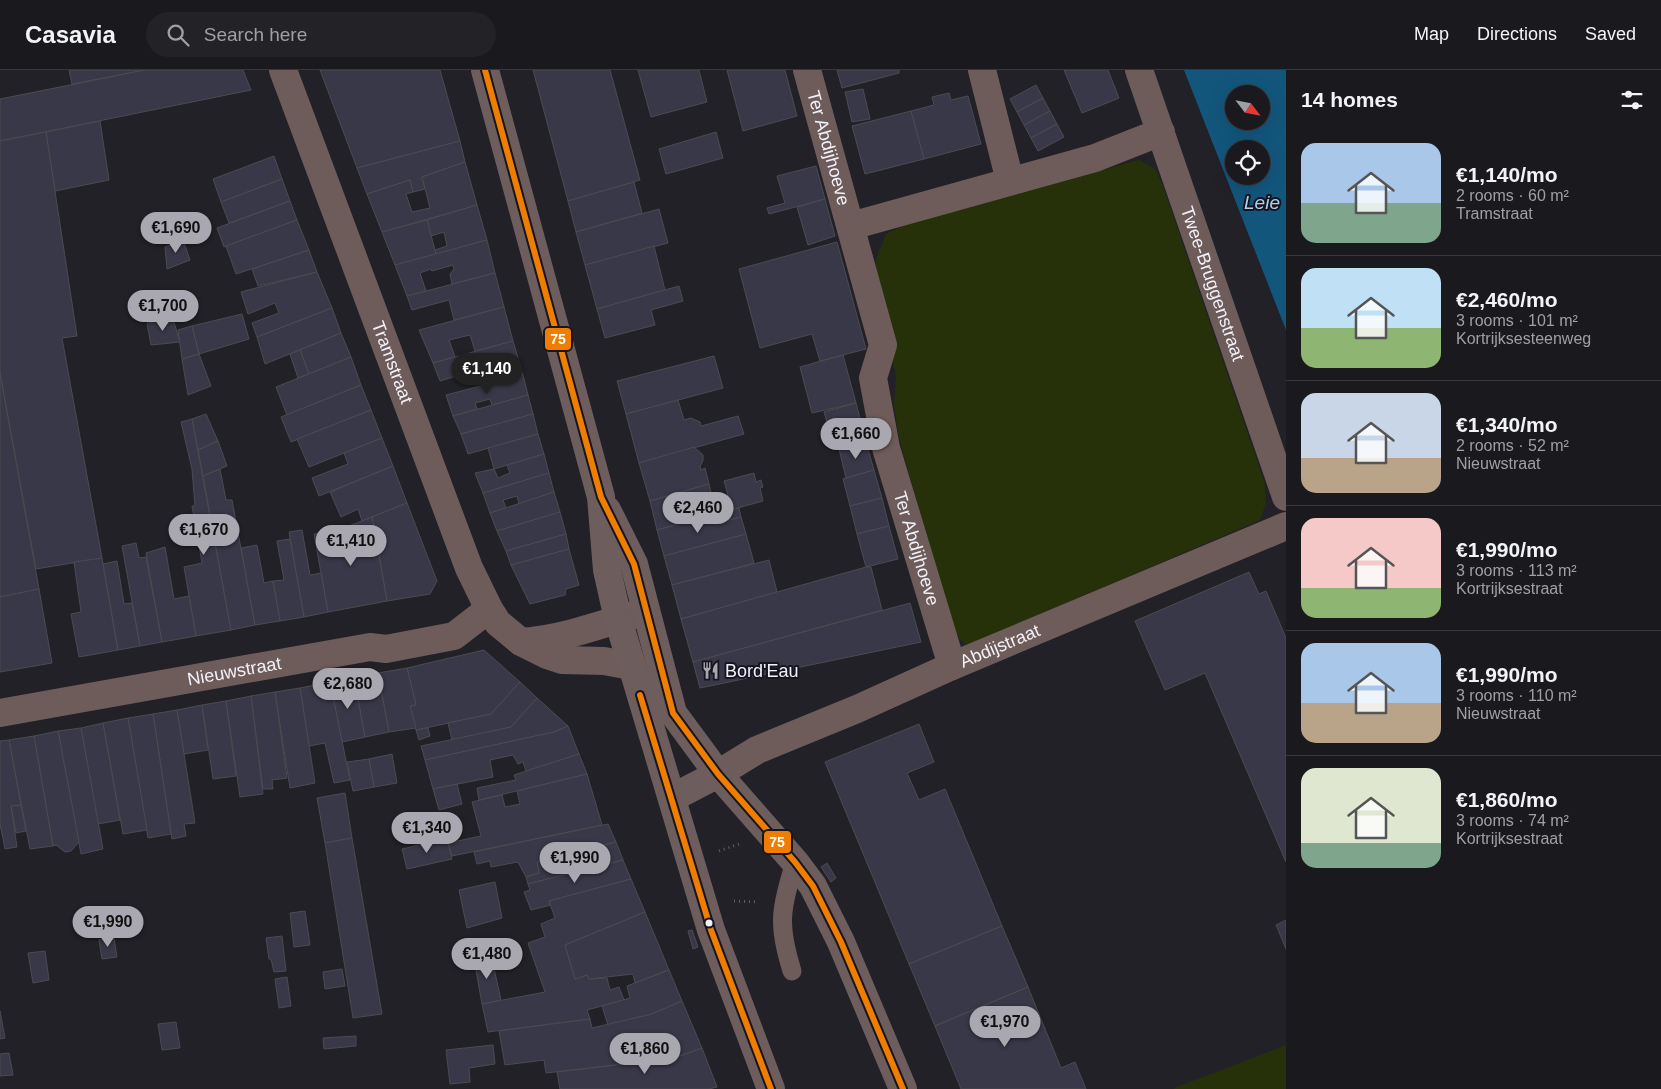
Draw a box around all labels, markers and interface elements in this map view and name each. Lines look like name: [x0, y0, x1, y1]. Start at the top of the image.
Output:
search box: [146, 12, 496, 57]
text: Casavia: [25, 21, 116, 48]
icon: search: [164, 21, 192, 49]
text: Search here: [204, 24, 307, 45]
text: Map: [1414, 24, 1449, 44]
text: Directions: [1477, 24, 1557, 44]
text: Saved: [1585, 24, 1636, 44]
north arrow: [1225, 85, 1270, 130]
map controls: [1225, 85, 1270, 185]
icon: filters: [1618, 86, 1646, 114]
street label: Ter Abdijhoeve: [803, 88, 854, 208]
text: 14 homes: [1301, 88, 1398, 111]
button: locate: [1225, 140, 1270, 185]
icon: home: [1341, 163, 1401, 223]
text: €1,140/mo: [1456, 163, 1558, 186]
text: 2 rooms · 60 m²: [1456, 187, 1569, 204]
water label: Leie: [1244, 192, 1280, 213]
street label: Twee-Bruggenstraat: [1177, 204, 1248, 364]
text: Tramstraat: [1456, 205, 1533, 222]
pin: €1,690: [135, 212, 217, 254]
text: €1,690: [152, 219, 200, 236]
icon: home: [1341, 288, 1401, 348]
text: €2,460/mo: [1456, 288, 1558, 311]
pin: €1,700: [122, 290, 204, 332]
text: €1,700: [139, 297, 187, 314]
text: 3 rooms · 101 m²: [1456, 312, 1578, 329]
street label: Tramstraat: [368, 318, 417, 406]
line badge: 75: [544, 327, 572, 351]
text: Kortrijksesteenweg: [1456, 330, 1591, 347]
text: 75: [550, 331, 566, 347]
pin: €1,140: [446, 352, 528, 395]
text: €1,140: [463, 360, 511, 377]
icon: home: [1341, 413, 1401, 473]
text: €1,340/mo: [1456, 413, 1558, 436]
pin: €1,660: [815, 418, 897, 460]
text: €1,660: [832, 425, 880, 442]
text: 2 rooms · 52 m²: [1456, 437, 1569, 454]
text: Nieuwstraat: [1456, 455, 1540, 472]
street label: Ter Abdijhoeve: [890, 489, 943, 608]
pin: €2,460: [657, 492, 739, 534]
text: €2,460: [674, 499, 722, 516]
pin: €1,670: [163, 514, 245, 556]
text: €1,670: [180, 521, 228, 538]
pin: €1,410: [310, 524, 392, 567]
text: €1,410: [327, 532, 375, 549]
icon: home: [1341, 538, 1401, 598]
text: €1,990/mo: [1456, 538, 1558, 561]
text: 3 rooms · 113 m²: [1456, 562, 1577, 579]
text: Kortrijksestraat: [1456, 580, 1563, 597]
street label: Abdijstraat: [957, 620, 1043, 672]
street label: Nieuwstraat: [186, 653, 283, 689]
restaurant icon: Bord'Eau: [701, 661, 721, 681]
place label: Bord'Eau: [725, 661, 799, 681]
icon: home: [1341, 663, 1401, 723]
text: €1,990/mo: [1456, 663, 1558, 686]
pin: €2,680: [307, 668, 389, 710]
text: €2,680: [324, 675, 372, 692]
text: 3 rooms · 110 m²: [1456, 687, 1577, 704]
text: Nieuwstraat: [1456, 705, 1540, 722]
icon: home: [1341, 788, 1401, 848]
text: €1,860/mo: [1456, 788, 1558, 811]
pin: €1,340: [386, 812, 468, 854]
text: 3 rooms · 74 m²: [1456, 812, 1569, 829]
text: €1,340: [403, 819, 451, 836]
line badge: 75: [763, 830, 792, 854]
text: Kortrijksestraat: [1456, 830, 1563, 847]
text: 75: [769, 834, 785, 850]
pin: €1,990: [534, 842, 616, 884]
text: €1,990: [551, 849, 599, 866]
pin: €1,990: [67, 906, 149, 948]
text: €1,990: [84, 913, 132, 930]
unlabelled marker: [704, 918, 714, 928]
pin: €1,480: [446, 938, 528, 980]
text: €1,480: [463, 945, 511, 962]
pin: €1,970: [964, 1006, 1046, 1048]
text: €1,970: [981, 1013, 1029, 1030]
pin: €1,860: [604, 1032, 686, 1075]
text: €1,860: [621, 1040, 669, 1057]

